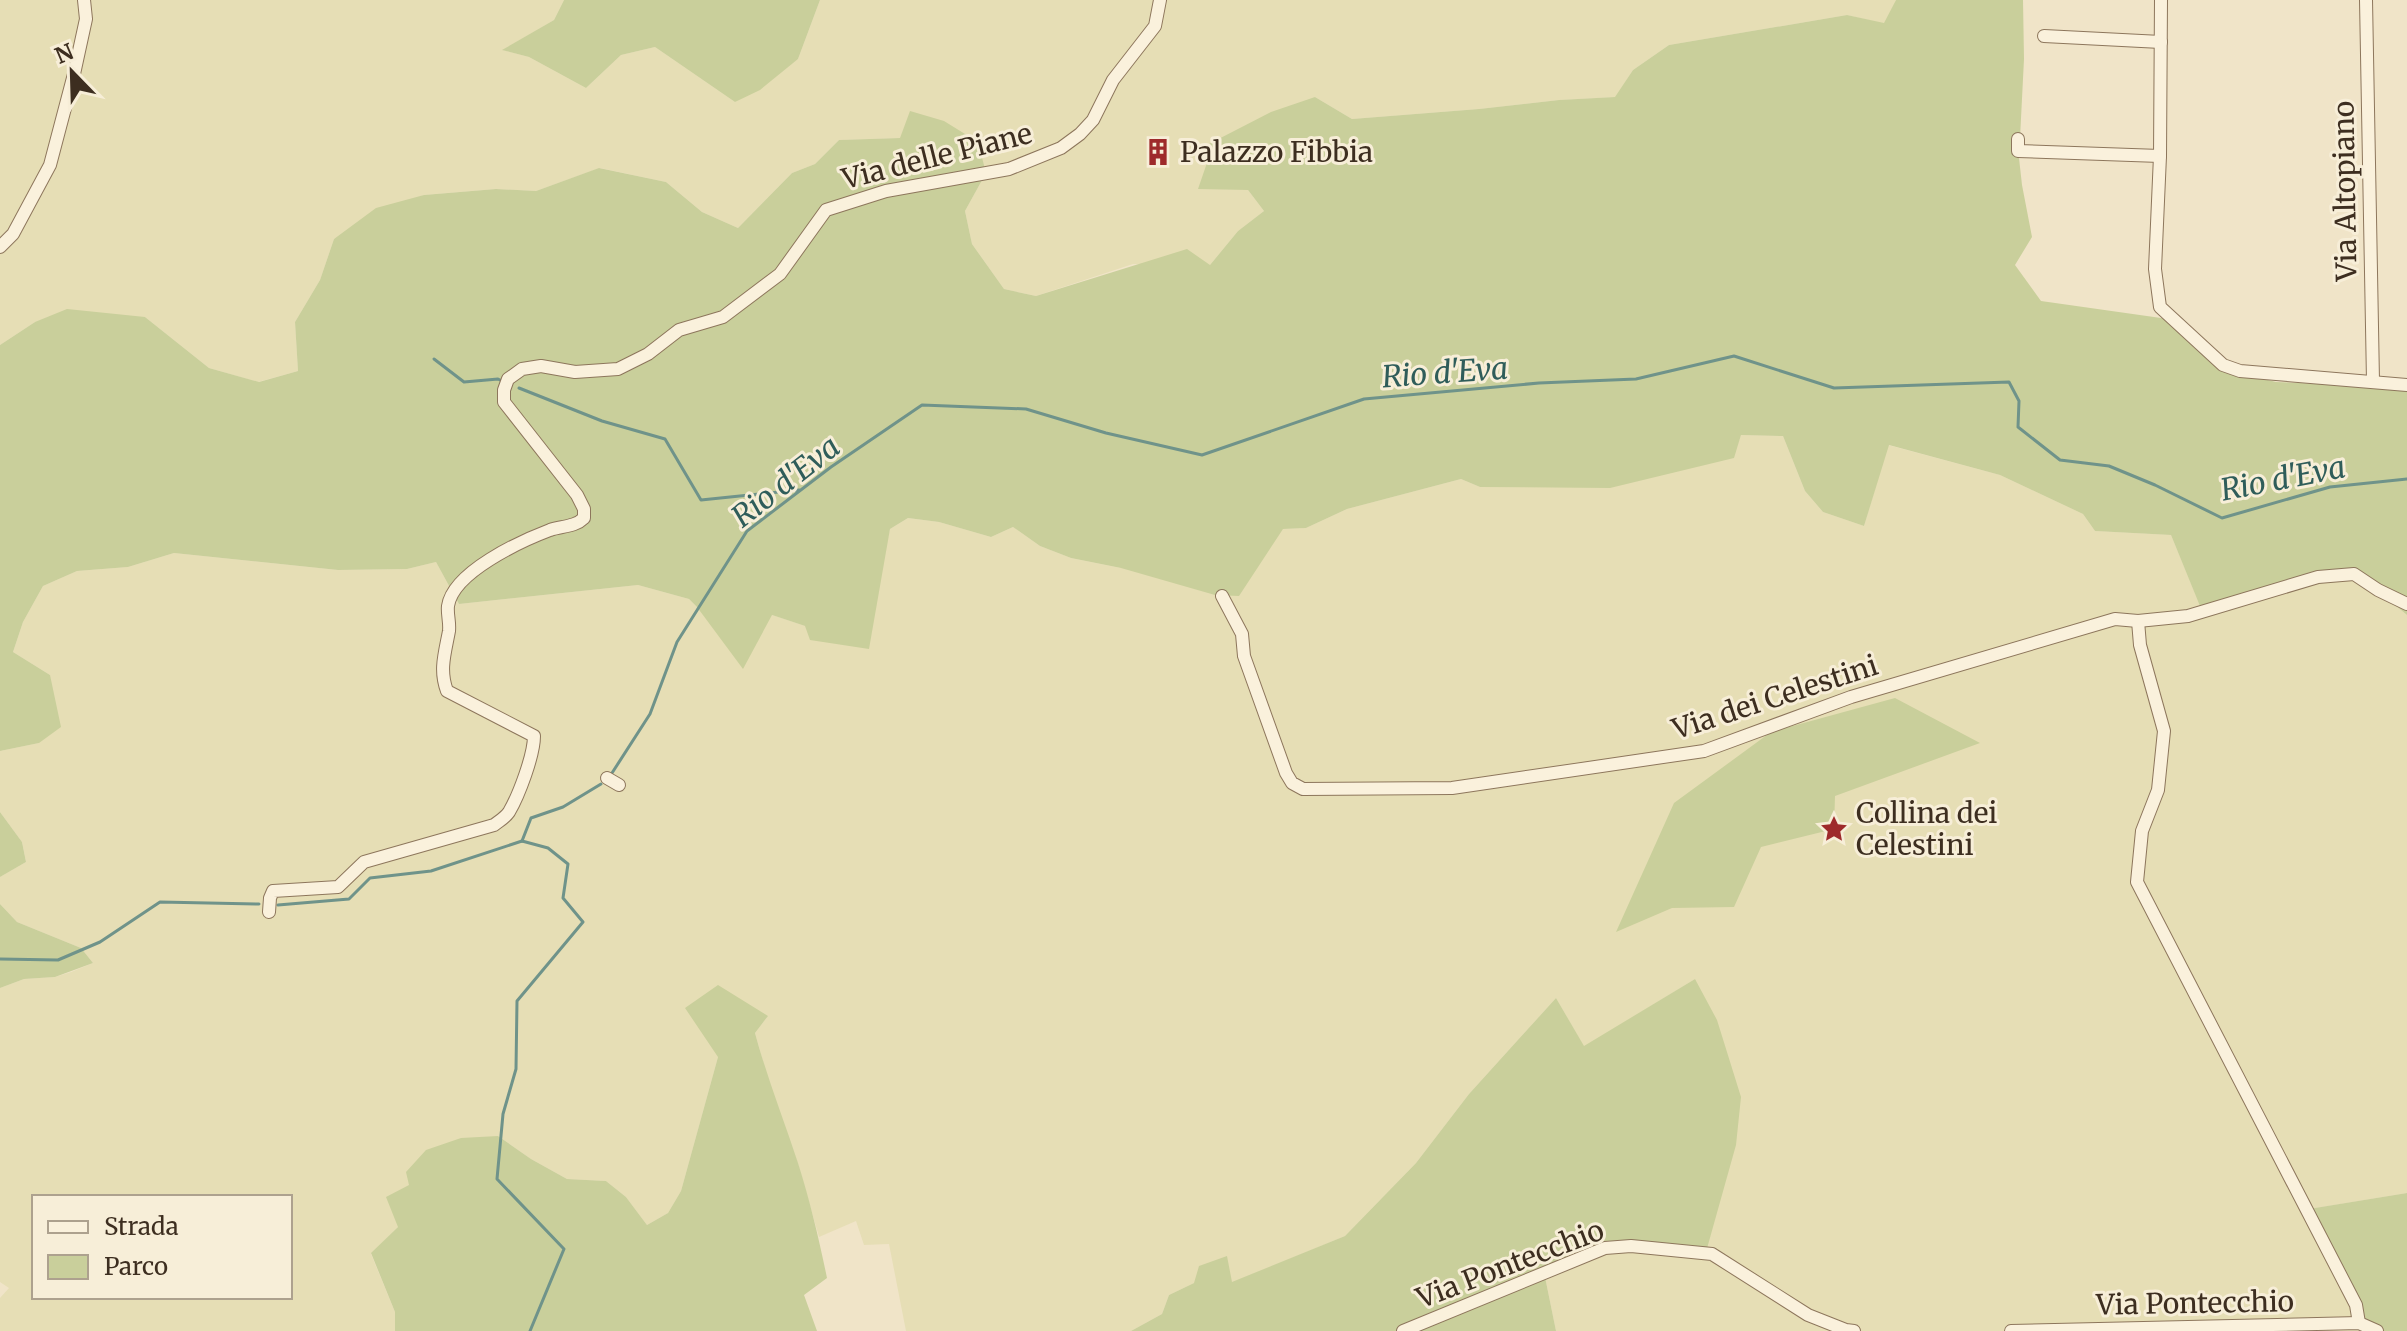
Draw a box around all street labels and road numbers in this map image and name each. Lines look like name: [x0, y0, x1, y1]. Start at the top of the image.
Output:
street label: Via Altopiano: [2325, 101, 2365, 282]
street label: Via delle Piane: [837, 115, 1036, 197]
street label: Via dei Celestini: [1667, 647, 1882, 748]
street label: Via Pontecchio: [1410, 1212, 1609, 1317]
street label: Via Pontecchio: [2095, 1283, 2294, 1323]

